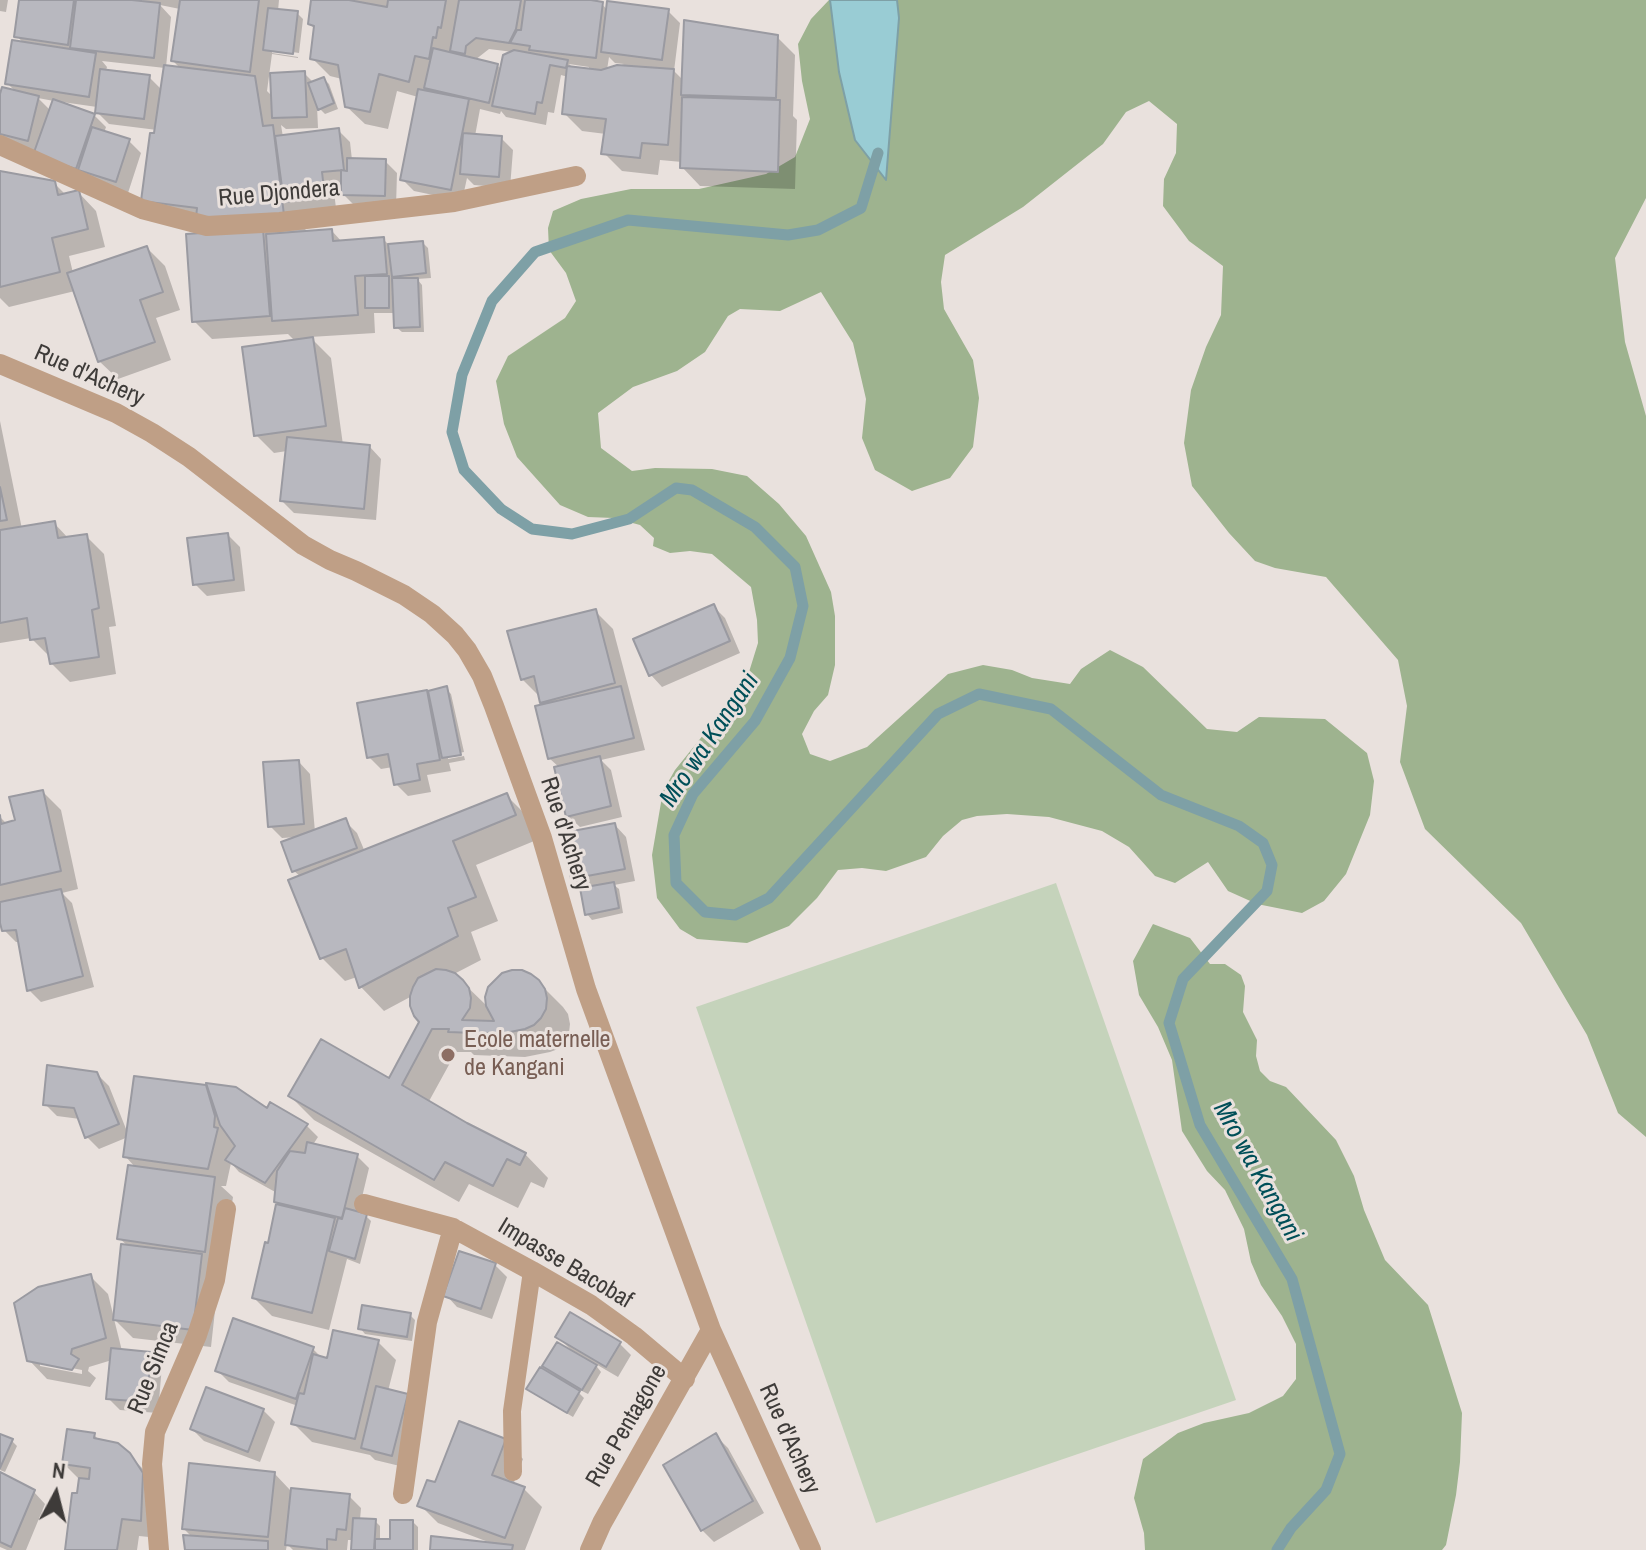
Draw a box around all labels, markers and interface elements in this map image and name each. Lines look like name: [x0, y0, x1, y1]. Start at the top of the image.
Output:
street label: Rue Djondera: [217, 174, 341, 214]
street label: Rue d'Achery: [29, 339, 149, 413]
water label: Mro wa Kangani: [654, 667, 766, 813]
street label: Rue d'Achery: [533, 774, 597, 894]
place label: Ecole maternelle de Kangani: [464, 1027, 611, 1083]
marker: Ecole maternelle de Kangani: [439, 1046, 457, 1064]
water label: Mro wa Kangani: [1206, 1097, 1308, 1247]
street label: Impasse Bacobaf: [492, 1212, 638, 1316]
street label: Rue Simca: [122, 1317, 186, 1419]
street label: Rue Pentagone: [580, 1360, 674, 1492]
street label: Rue d'Achery: [752, 1379, 826, 1499]
north arrow: [16, 1454, 96, 1534]
text: N: [51, 1454, 67, 1486]

